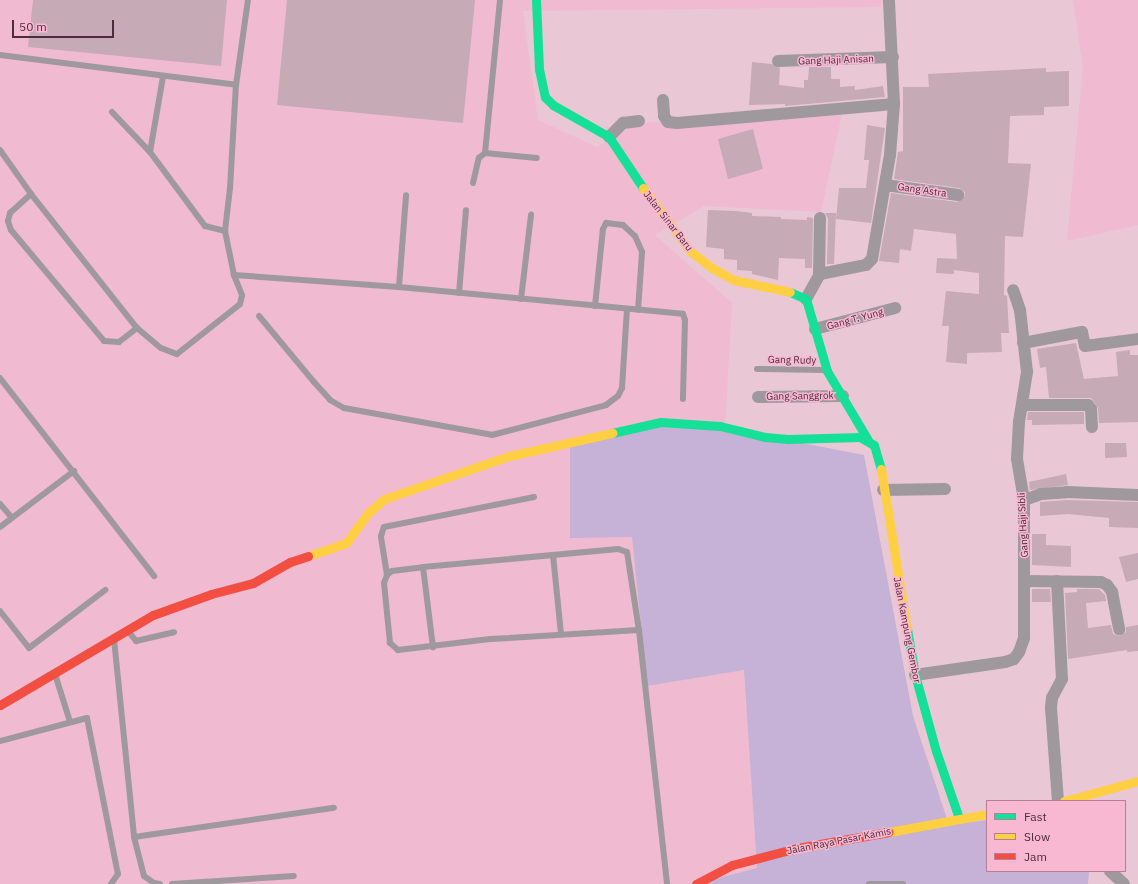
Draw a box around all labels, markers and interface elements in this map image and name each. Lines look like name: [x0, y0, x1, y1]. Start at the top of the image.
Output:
scale bar: [14, 12, 116, 38]
text: 50 m: [19, 19, 47, 34]
street label: Gang Haji Anisan: [798, 53, 874, 67]
street label: Gang Astra: [897, 181, 947, 199]
street label: Jalan Sinar Baru: [641, 188, 695, 254]
street label: Gang T. Yung: [825, 306, 885, 332]
street label: Gang Rudy: [768, 354, 816, 366]
street label: Gang Sanggrok: [766, 389, 834, 403]
street label: Gang Haji Sibli: [1015, 492, 1031, 558]
street label: Jalan Kampung Gembor: [891, 576, 923, 684]
legend: [986, 800, 1126, 872]
text: Fast: [1024, 809, 1047, 824]
street label: Jalan Raya Pasar Kamis: [786, 825, 892, 857]
text: Slow: [1024, 829, 1050, 844]
text: Jam: [1024, 849, 1047, 864]

